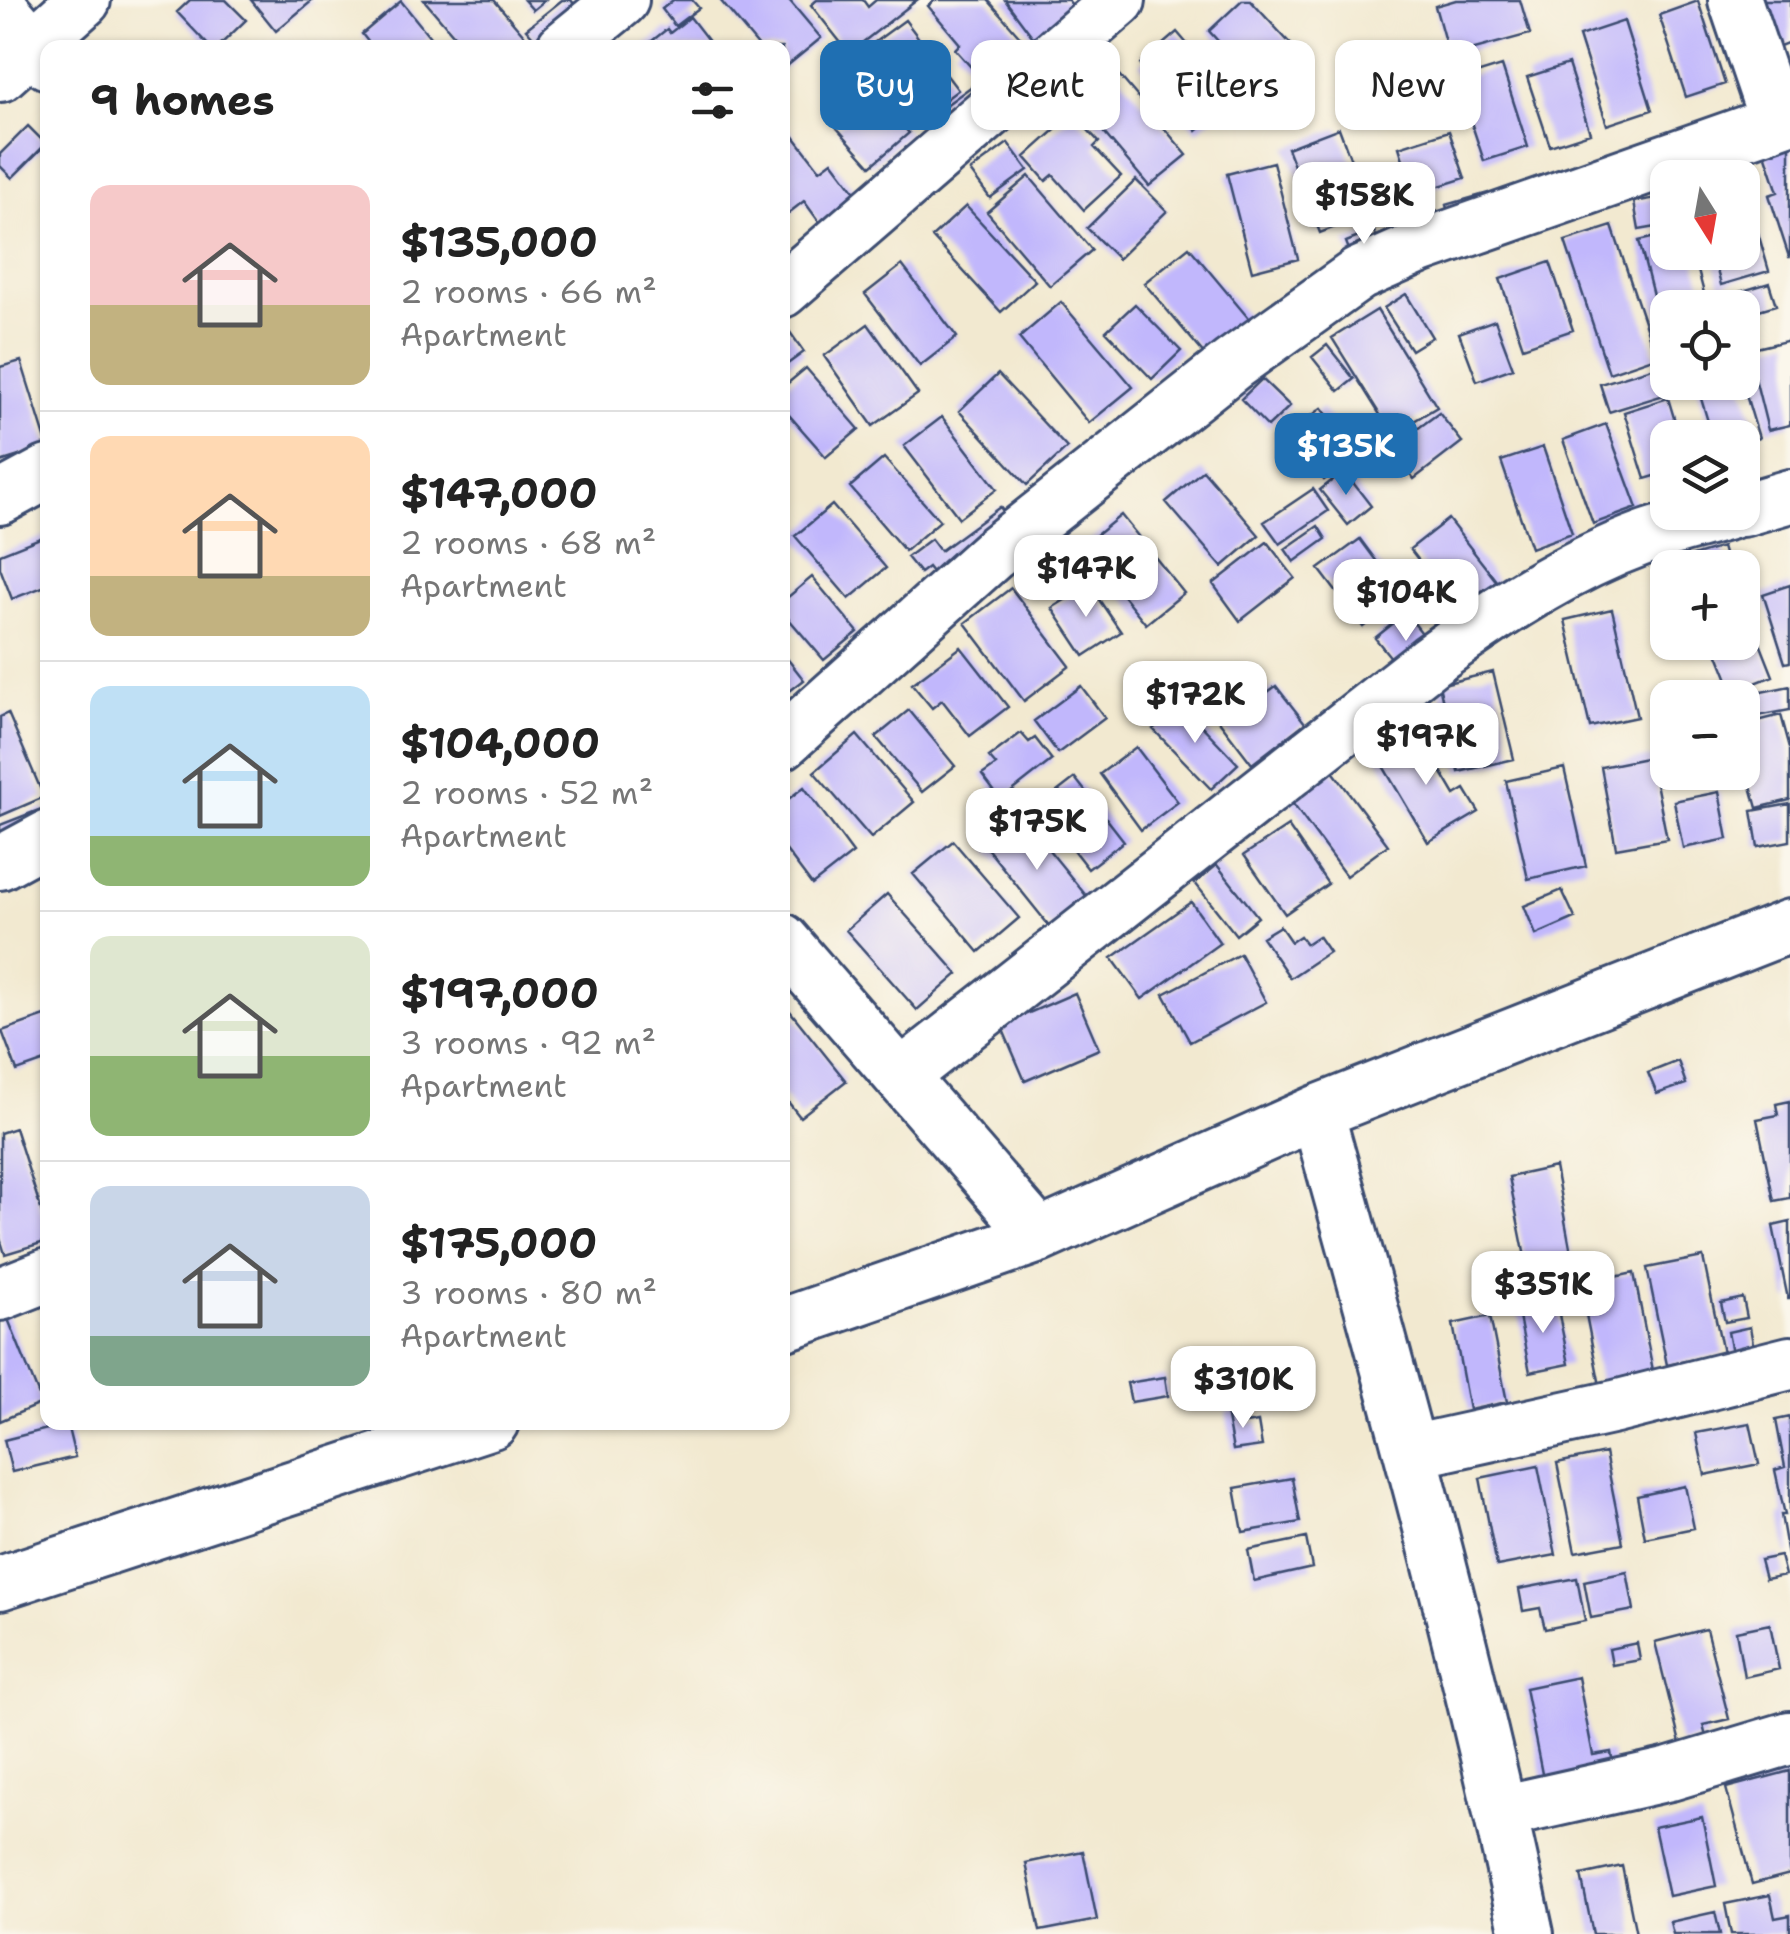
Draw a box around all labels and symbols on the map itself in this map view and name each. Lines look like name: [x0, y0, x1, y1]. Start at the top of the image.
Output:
north arrow: [1650, 160, 1760, 270]
pin: $158K: [1294, 162, 1434, 247]
pin: $135K: [1276, 413, 1416, 498]
pin: $147K: [1016, 535, 1156, 620]
pin: $104K: [1336, 559, 1476, 644]
pin: $172K: [1125, 661, 1265, 746]
pin: $197K: [1356, 703, 1496, 788]
pin: $175K: [967, 788, 1107, 873]
pin: $351K: [1473, 1251, 1613, 1336]
pin: $310K: [1173, 1346, 1313, 1431]

